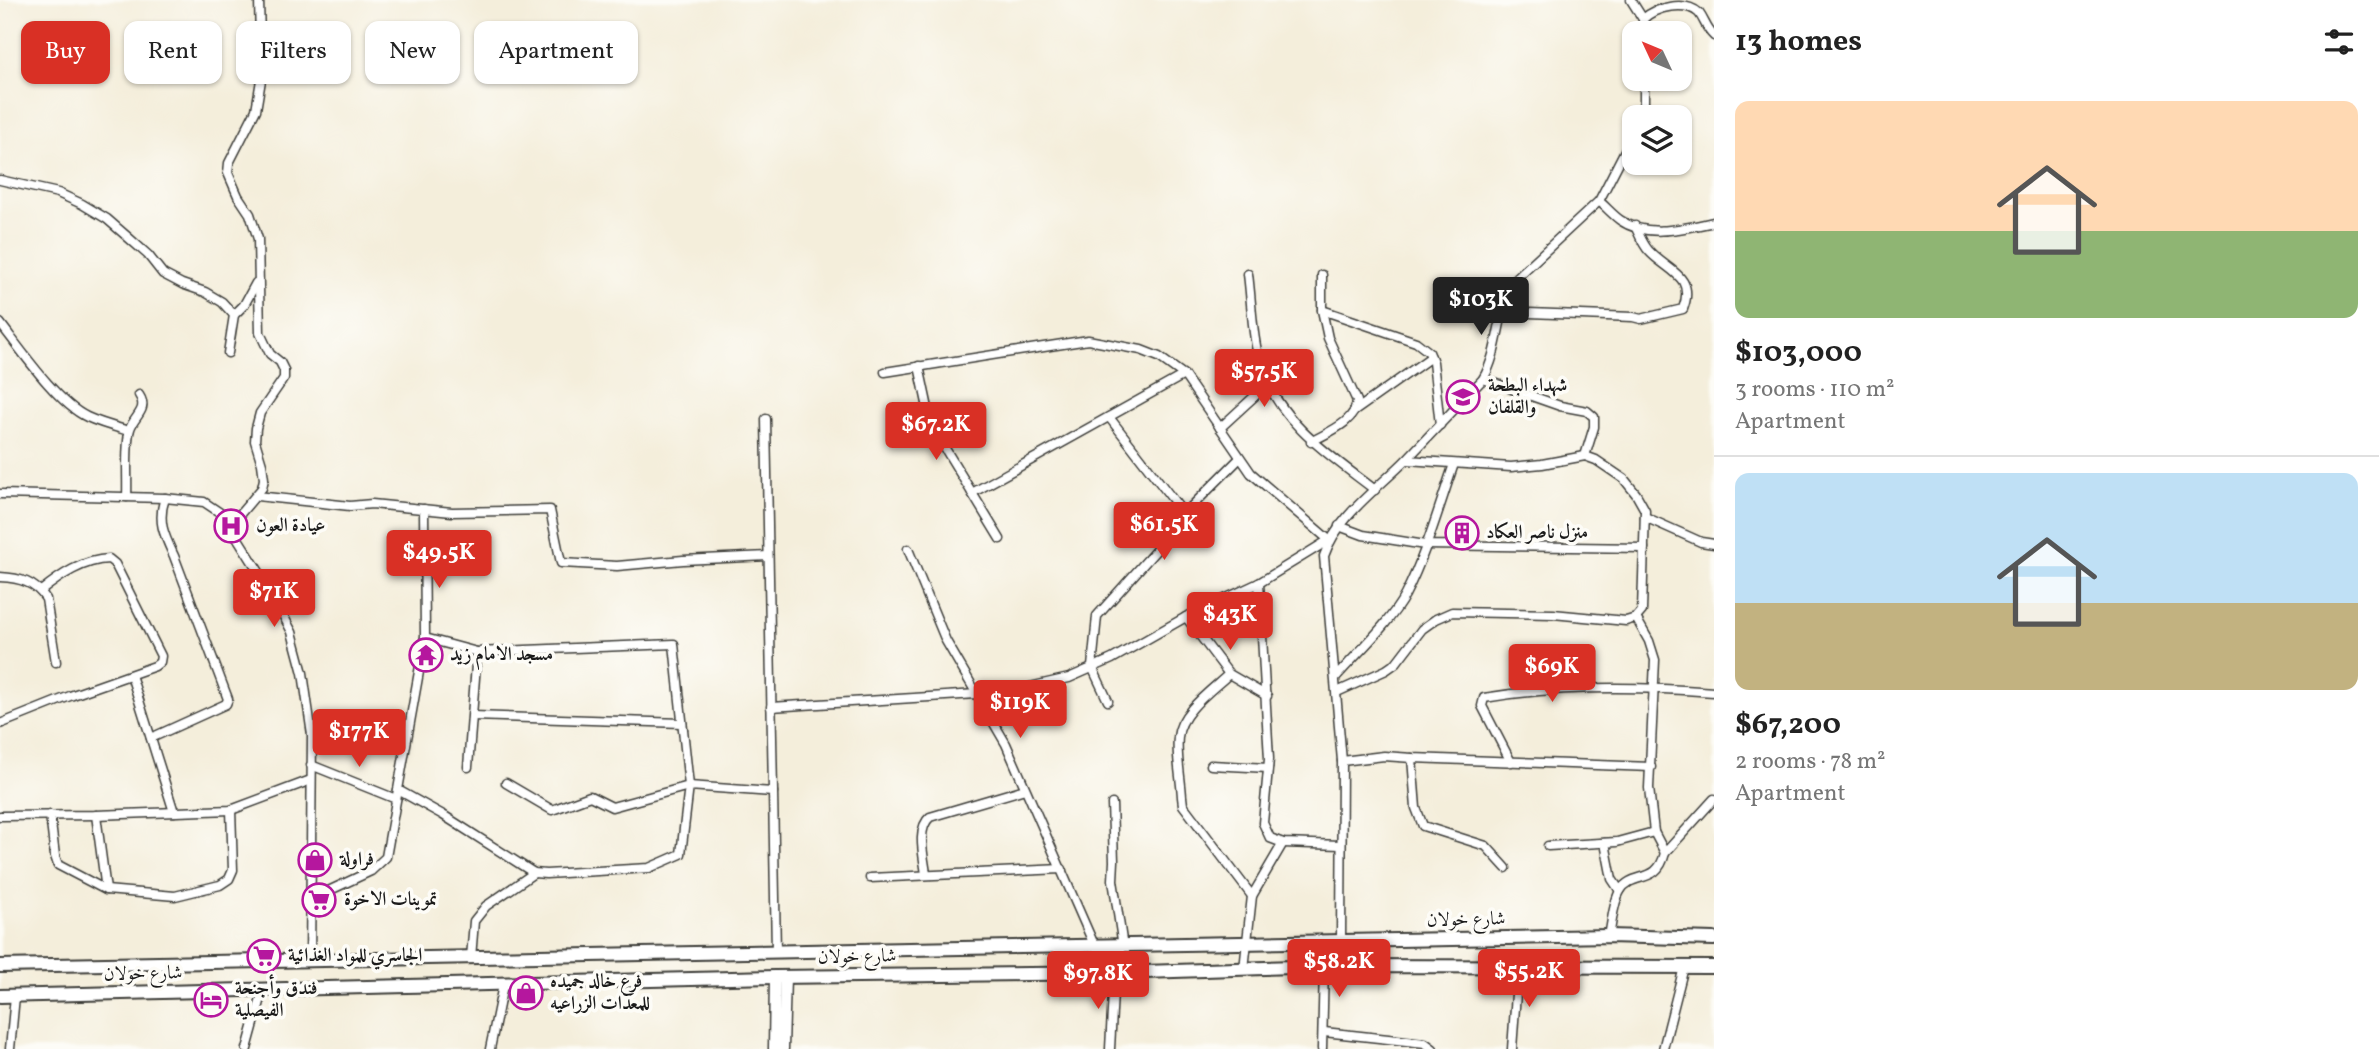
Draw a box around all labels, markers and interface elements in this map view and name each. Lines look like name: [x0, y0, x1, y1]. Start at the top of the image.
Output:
chip: Buy: [21, 21, 110, 84]
chip: Rent: [124, 21, 222, 84]
chip: Filters: [236, 21, 351, 84]
chip: New: [365, 21, 460, 84]
chip: Apartment: [474, 21, 638, 84]
north arrow: [1622, 21, 1692, 91]
map controls: [1622, 21, 1692, 175]
text: 13 homes: [1735, 21, 1862, 63]
icon: filters: [2320, 23, 2358, 61]
button: layers: [1622, 105, 1692, 175]
icon: home: [1984, 147, 2110, 273]
pin: $103K: [1432, 278, 1530, 337]
text: $103K: [1449, 284, 1513, 316]
text: $103,000: [1735, 332, 1862, 374]
pin: $57.5K: [1207, 350, 1321, 409]
text: $57.5K: [1231, 356, 1297, 388]
place label: شهداء البطحة والقلفان: [1488, 373, 1567, 421]
text: 3 rooms · 110 m²: [1735, 374, 1895, 406]
school or university icon: شهداء البطحة والقلفان: [1444, 378, 1482, 416]
pin: $67.2K: [879, 402, 993, 462]
text: Apartment: [1735, 406, 1846, 438]
text: $67.2K: [901, 409, 971, 441]
pin: $61.5K: [1107, 503, 1221, 562]
hospital icon: عيادة العون: [212, 507, 250, 545]
text: $61.5K: [1130, 509, 1198, 541]
place label: عيادة العون: [256, 513, 325, 539]
building icon: منزل ناصر العكاد: [1443, 514, 1481, 552]
icon: home: [1984, 519, 2110, 645]
place label: منزل ناصر العكاد: [1486, 520, 1588, 546]
pin: $49.5K: [382, 530, 496, 590]
text: $49.5K: [403, 537, 475, 569]
pin: $71K: [233, 570, 315, 629]
text: $71K: [249, 576, 299, 608]
pin: $43K: [1189, 592, 1271, 652]
text: $43K: [1203, 599, 1257, 631]
temple icon: مسجد الامام زيد: [407, 636, 445, 674]
place label: مسجد الامام زيد: [450, 642, 553, 671]
pin: $69K: [1511, 644, 1593, 704]
text: $69K: [1525, 651, 1579, 683]
pin: $119K: [971, 680, 1069, 740]
text: $119K: [990, 687, 1050, 719]
text: $67,200: [1735, 704, 1841, 746]
pin: $177K: [310, 710, 408, 769]
text: $177K: [329, 716, 389, 748]
text: 2 rooms · 78 m²: [1735, 746, 1886, 778]
text: Apartment: [1735, 778, 1846, 810]
shop icon: فراولة: [296, 841, 334, 879]
place label: فراولة: [339, 847, 374, 873]
supermarket icon: تموينات الاخوة: [300, 881, 338, 919]
place label: تموينات الاخوة: [344, 887, 437, 913]
street label: شارع خولان: [1426, 906, 1506, 935]
supermarket icon: الجاسري للمواد الغذائية: [245, 937, 283, 975]
pin: $58.2K: [1282, 940, 1396, 999]
place label: الجاسري للمواد الغذائية: [288, 943, 422, 970]
street label: شارع خولان: [817, 943, 897, 972]
text: $58.2K: [1303, 946, 1375, 978]
pin: $55.2K: [1472, 950, 1586, 1009]
pin: $97.8K: [1041, 951, 1155, 1011]
text: $55.2K: [1494, 956, 1564, 988]
text: $97.8K: [1063, 958, 1133, 990]
street label: شارع خولان: [103, 960, 183, 989]
place label: فرع خالد جميده للمعدات الزراعيه: [550, 969, 650, 1017]
place label: فندق وأجنحة الفيصلية: [235, 974, 318, 1024]
shop icon: فرع خالد جميده للمعدات الزراعيه: [507, 974, 545, 1012]
hotel icon: فندق وأجنحة الفيصلية: [192, 981, 230, 1019]

